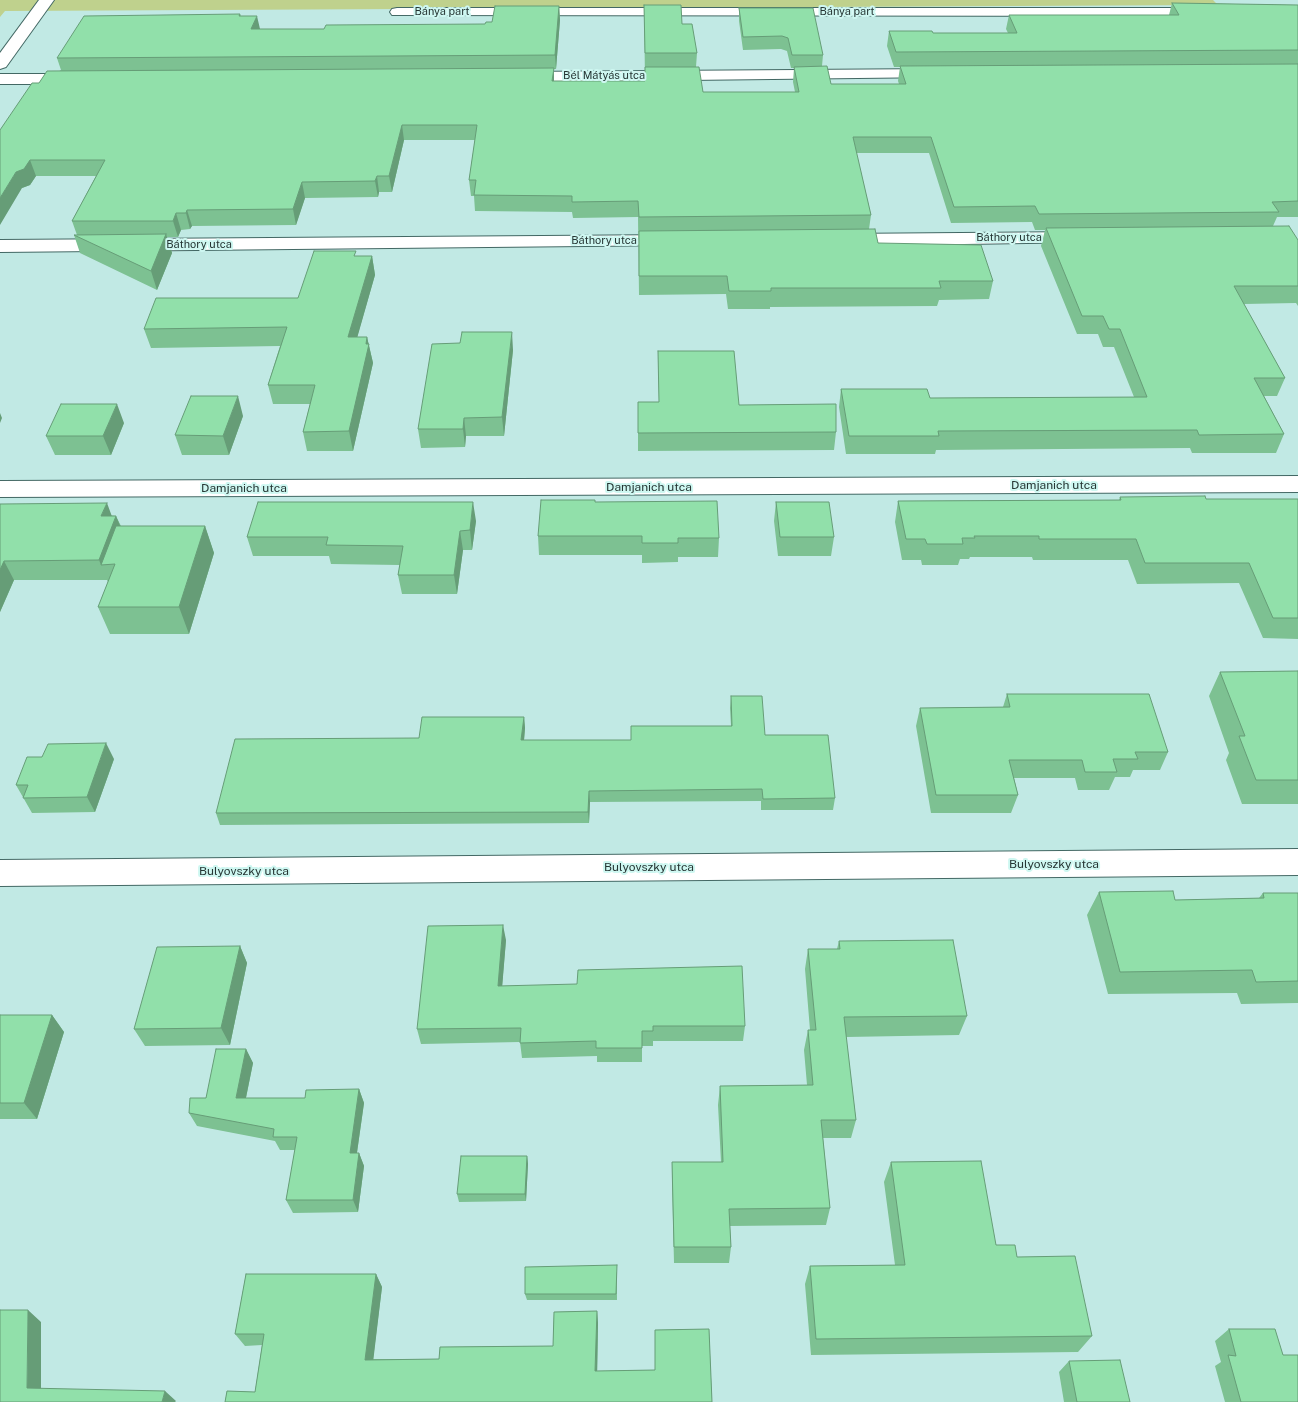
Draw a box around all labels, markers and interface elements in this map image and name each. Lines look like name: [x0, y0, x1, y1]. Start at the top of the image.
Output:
street label: Bánya part: [414, 5, 470, 19]
street label: Bánya part: [819, 5, 875, 19]
street label: Bél Mátyás utca: [563, 69, 645, 83]
street label: Báthory utca: [976, 231, 1042, 245]
street label: Báthory utca: [571, 234, 637, 248]
street label: Báthory utca: [166, 238, 232, 252]
street label: Damjanich utca: [1011, 478, 1097, 492]
street label: Damjanich utca: [606, 480, 692, 494]
street label: Damjanich utca: [201, 481, 287, 495]
street label: Bulyovszky utca: [1009, 857, 1099, 871]
street label: Bulyovszky utca: [604, 860, 694, 874]
street label: Bulyovszky utca: [199, 864, 289, 878]

